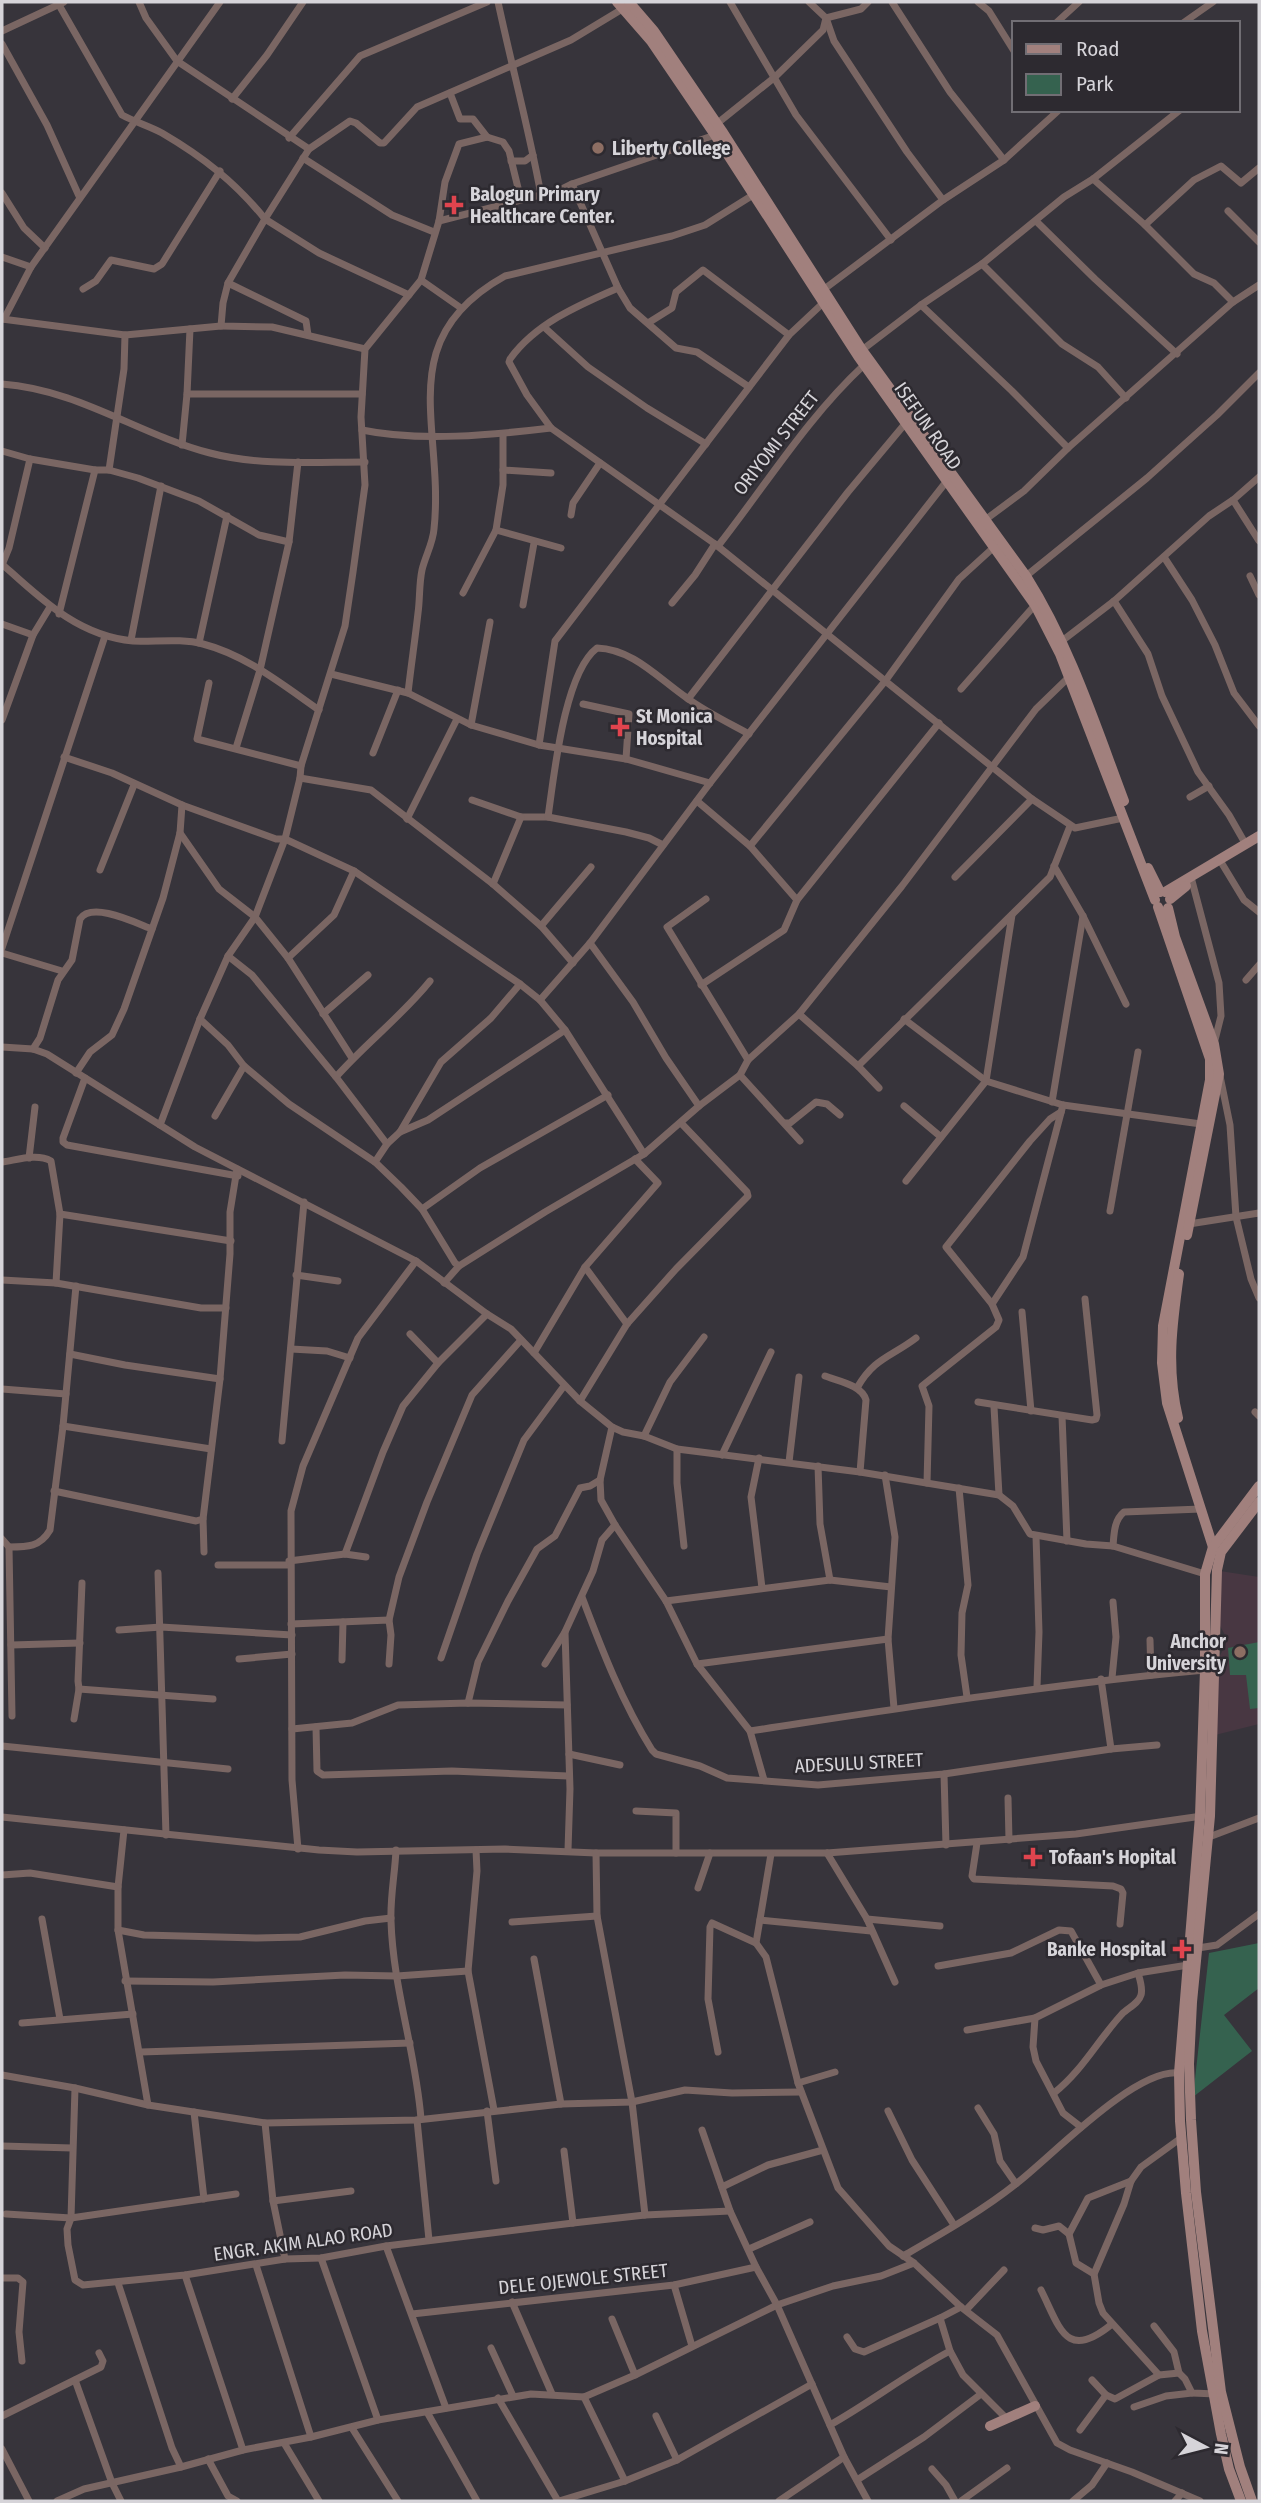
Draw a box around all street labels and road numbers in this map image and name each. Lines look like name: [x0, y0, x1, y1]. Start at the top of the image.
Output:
street label: ISEFUN ROAD: [889, 378, 967, 474]
street label: ORIYOMI STREET: [728, 386, 824, 500]
street label: ADESULU STREET: [794, 1748, 924, 1778]
street label: ENGR. AKIM ALAO ROAD: [212, 2218, 394, 2266]
street label: DELE OJEWOLE STREET: [497, 2259, 669, 2299]

